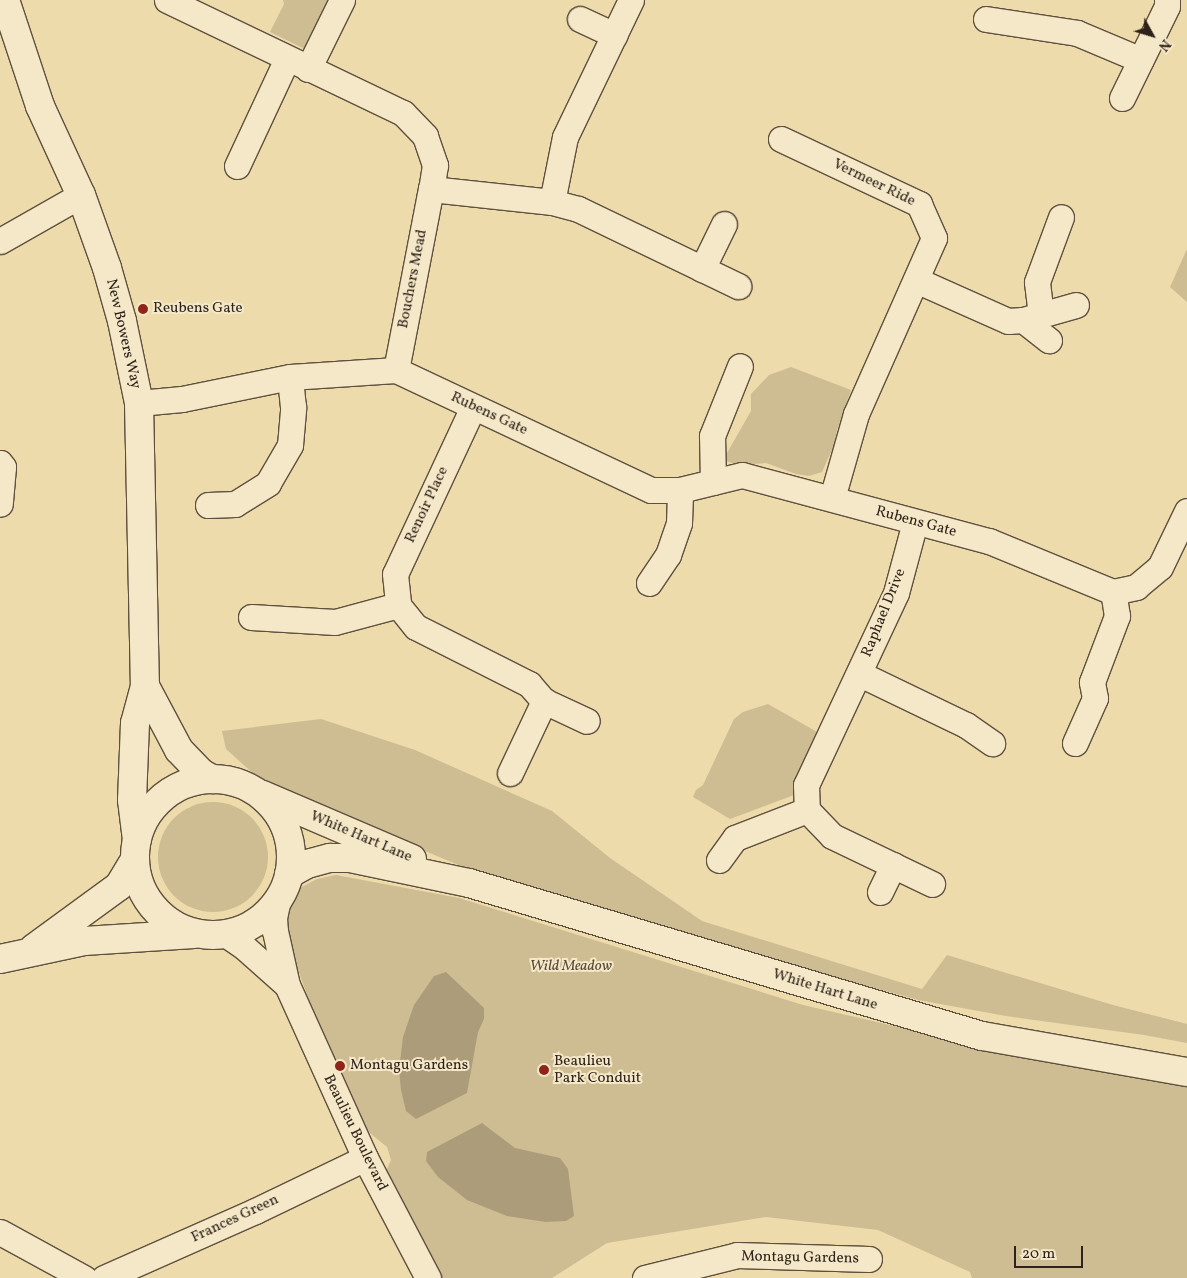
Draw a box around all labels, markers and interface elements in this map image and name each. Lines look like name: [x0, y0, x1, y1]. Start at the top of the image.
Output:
north arrow: [1127, 10, 1177, 60]
text: N: [1153, 35, 1175, 55]
street label: Vermeer Ride: [830, 155, 918, 211]
street label: Bouchers Mead: [395, 228, 431, 330]
street label: New Bowers Way: [101, 277, 145, 391]
place label: Reubens Gate: [153, 300, 243, 318]
marker: Reubens Gate: [137, 303, 149, 315]
street label: Rubens Gate: [448, 388, 530, 440]
street label: Renoir Place: [401, 464, 453, 546]
street label: Rubens Gate: [874, 503, 958, 541]
street label: Raphael Drive: [858, 566, 910, 660]
street label: White Hart Lane: [307, 807, 415, 867]
park label: Wild Meadow: [530, 958, 612, 976]
street label: White Hart Lane: [770, 965, 880, 1015]
place label: Beaulieu Park Conduit: [554, 1052, 641, 1087]
place label: Montagu Gardens: [350, 1057, 468, 1075]
marker: Montagu Gardens: [334, 1060, 346, 1072]
marker: Beaulieu Park Conduit: [538, 1064, 550, 1076]
street label: Beaulieu Boulevard: [319, 1072, 391, 1194]
street label: Frances Green: [188, 1191, 282, 1247]
scale bar: [1017, 1236, 1086, 1268]
text: 20 m: [1022, 1244, 1055, 1265]
street label: Montagu Gardens: [741, 1248, 859, 1268]

